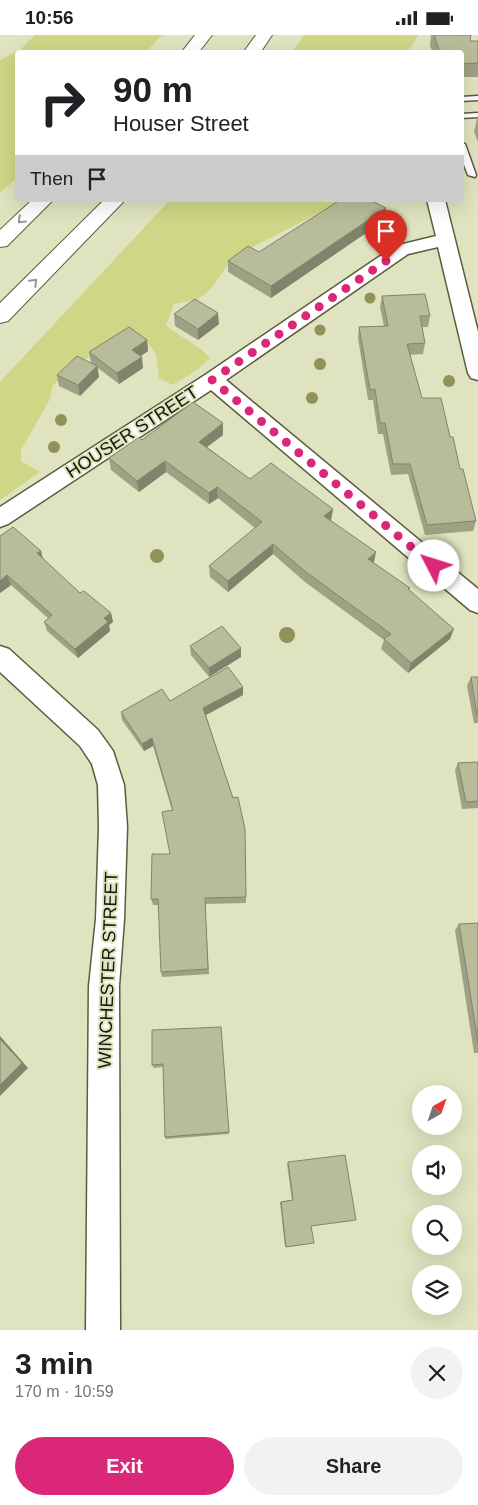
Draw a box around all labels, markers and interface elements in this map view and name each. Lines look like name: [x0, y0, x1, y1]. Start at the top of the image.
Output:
text: 10:56: [25, 7, 74, 28]
icon: right: [30, 70, 95, 135]
text: 90 m: [113, 70, 193, 109]
text: Houser Street: [113, 111, 249, 136]
icon: arrive: [83, 165, 111, 193]
text: Then: [30, 168, 73, 189]
pin: [365, 210, 407, 261]
one-way arrow: [18, 214, 27, 223]
icon: arrive: [372, 217, 400, 245]
one-way arrow: [28, 278, 37, 287]
street label: HOUSER STREET: [62, 382, 202, 482]
position arrow: [407, 539, 459, 591]
street label: WINCHESTER STREET: [95, 871, 121, 1069]
north arrow: [412, 1085, 462, 1135]
map controls: [412, 1085, 462, 1315]
button: sound: [412, 1145, 462, 1195]
button: search: [412, 1205, 462, 1255]
button: layers: [412, 1265, 462, 1315]
text: 3 min: [15, 1347, 93, 1380]
button: close: [411, 1347, 463, 1399]
text: 170 m · 10:59: [15, 1383, 114, 1400]
button: Exit: [15, 1437, 234, 1495]
button: Share: [244, 1437, 463, 1495]

